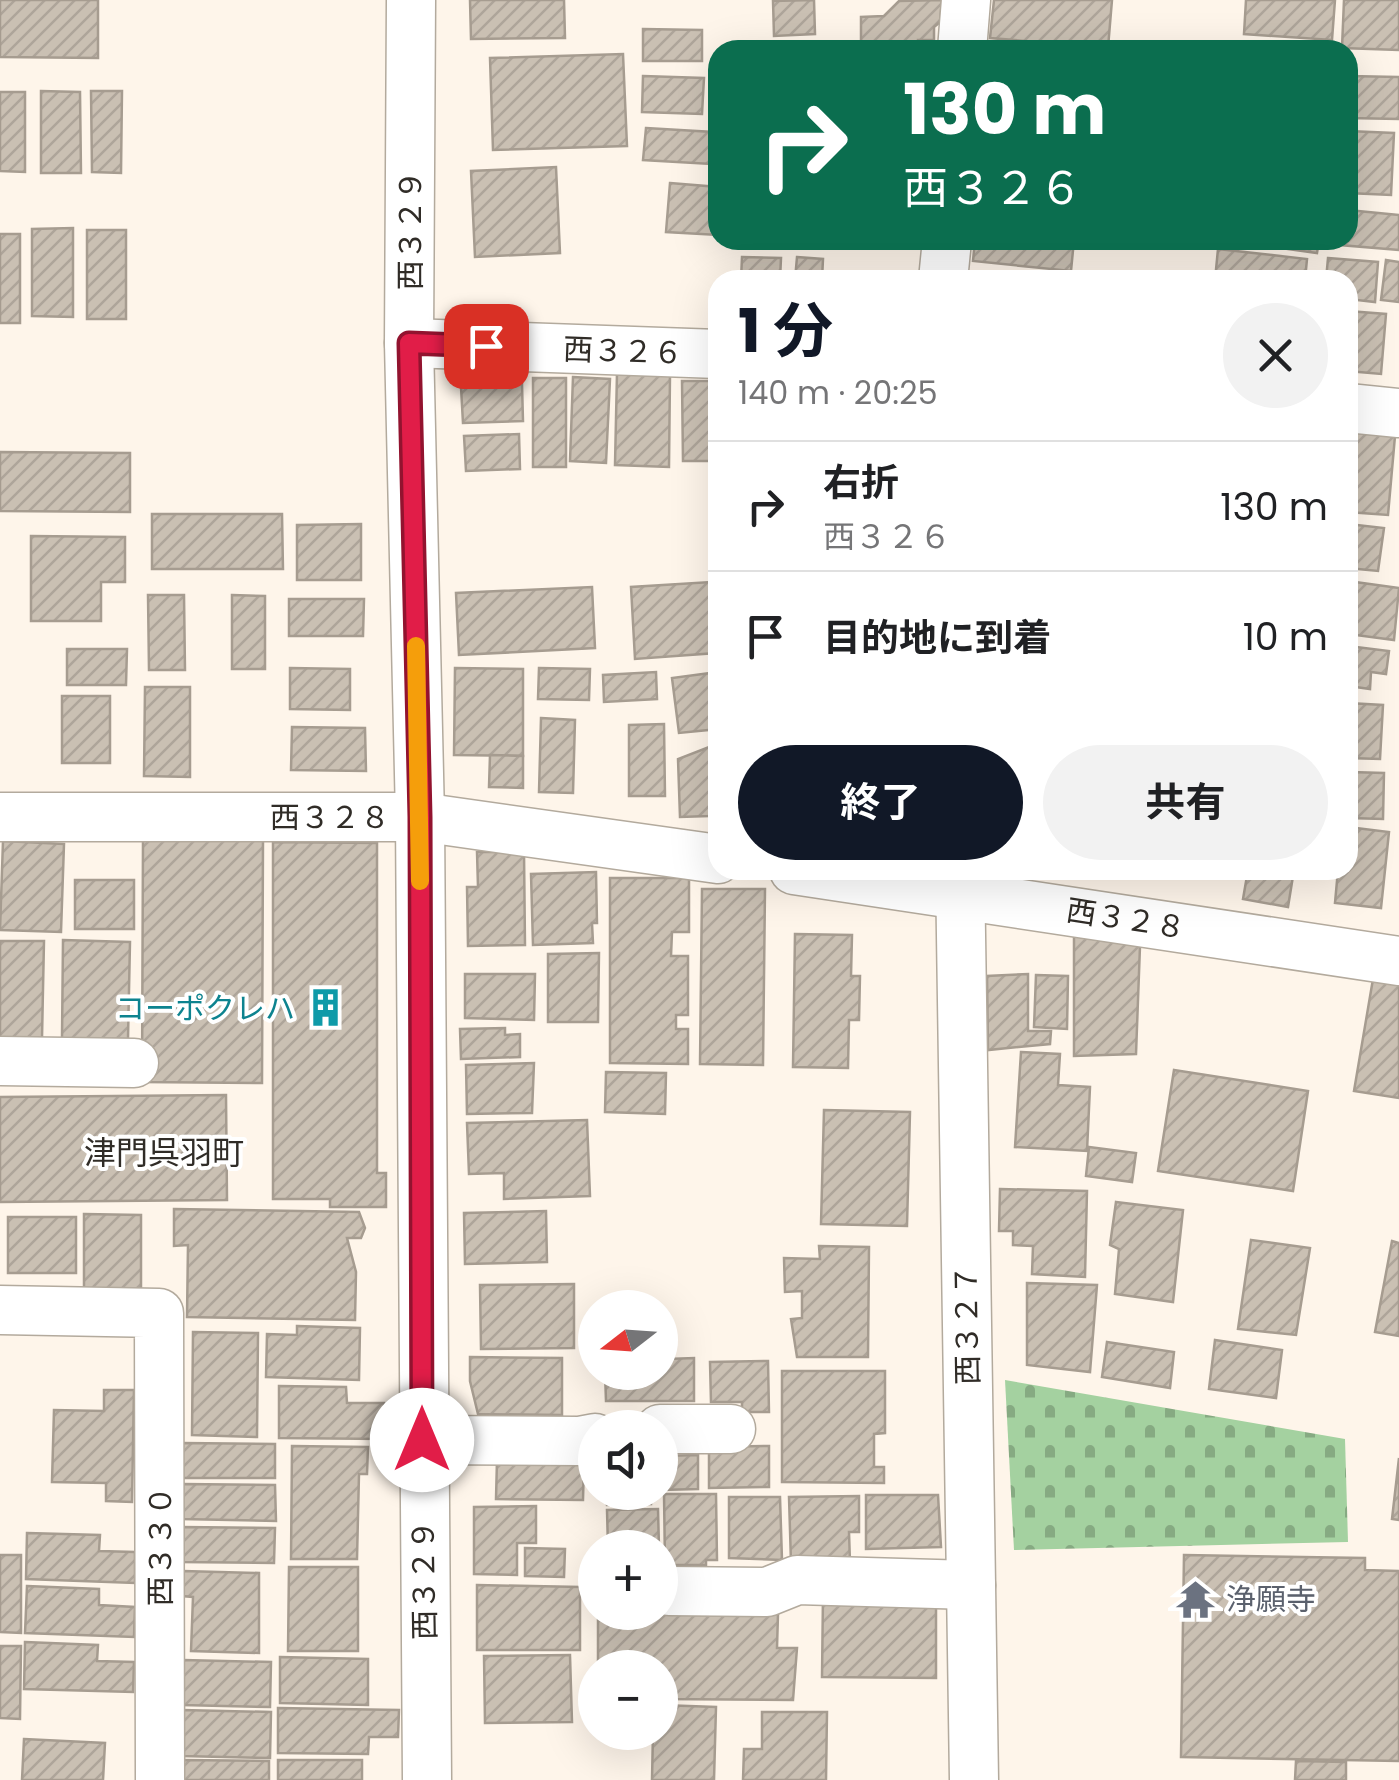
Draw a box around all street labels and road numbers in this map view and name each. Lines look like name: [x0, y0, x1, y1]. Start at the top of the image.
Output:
street label: 西３２９: [389, 170, 432, 290]
street label: 西３２６: [562, 327, 684, 375]
street label: 西３２８: [270, 796, 390, 839]
street label: 西３２８: [1063, 888, 1189, 950]
street label: 西３２７: [944, 1265, 990, 1385]
street label: 西３３０: [139, 1486, 182, 1606]
street label: 西３２９: [401, 1520, 447, 1640]

